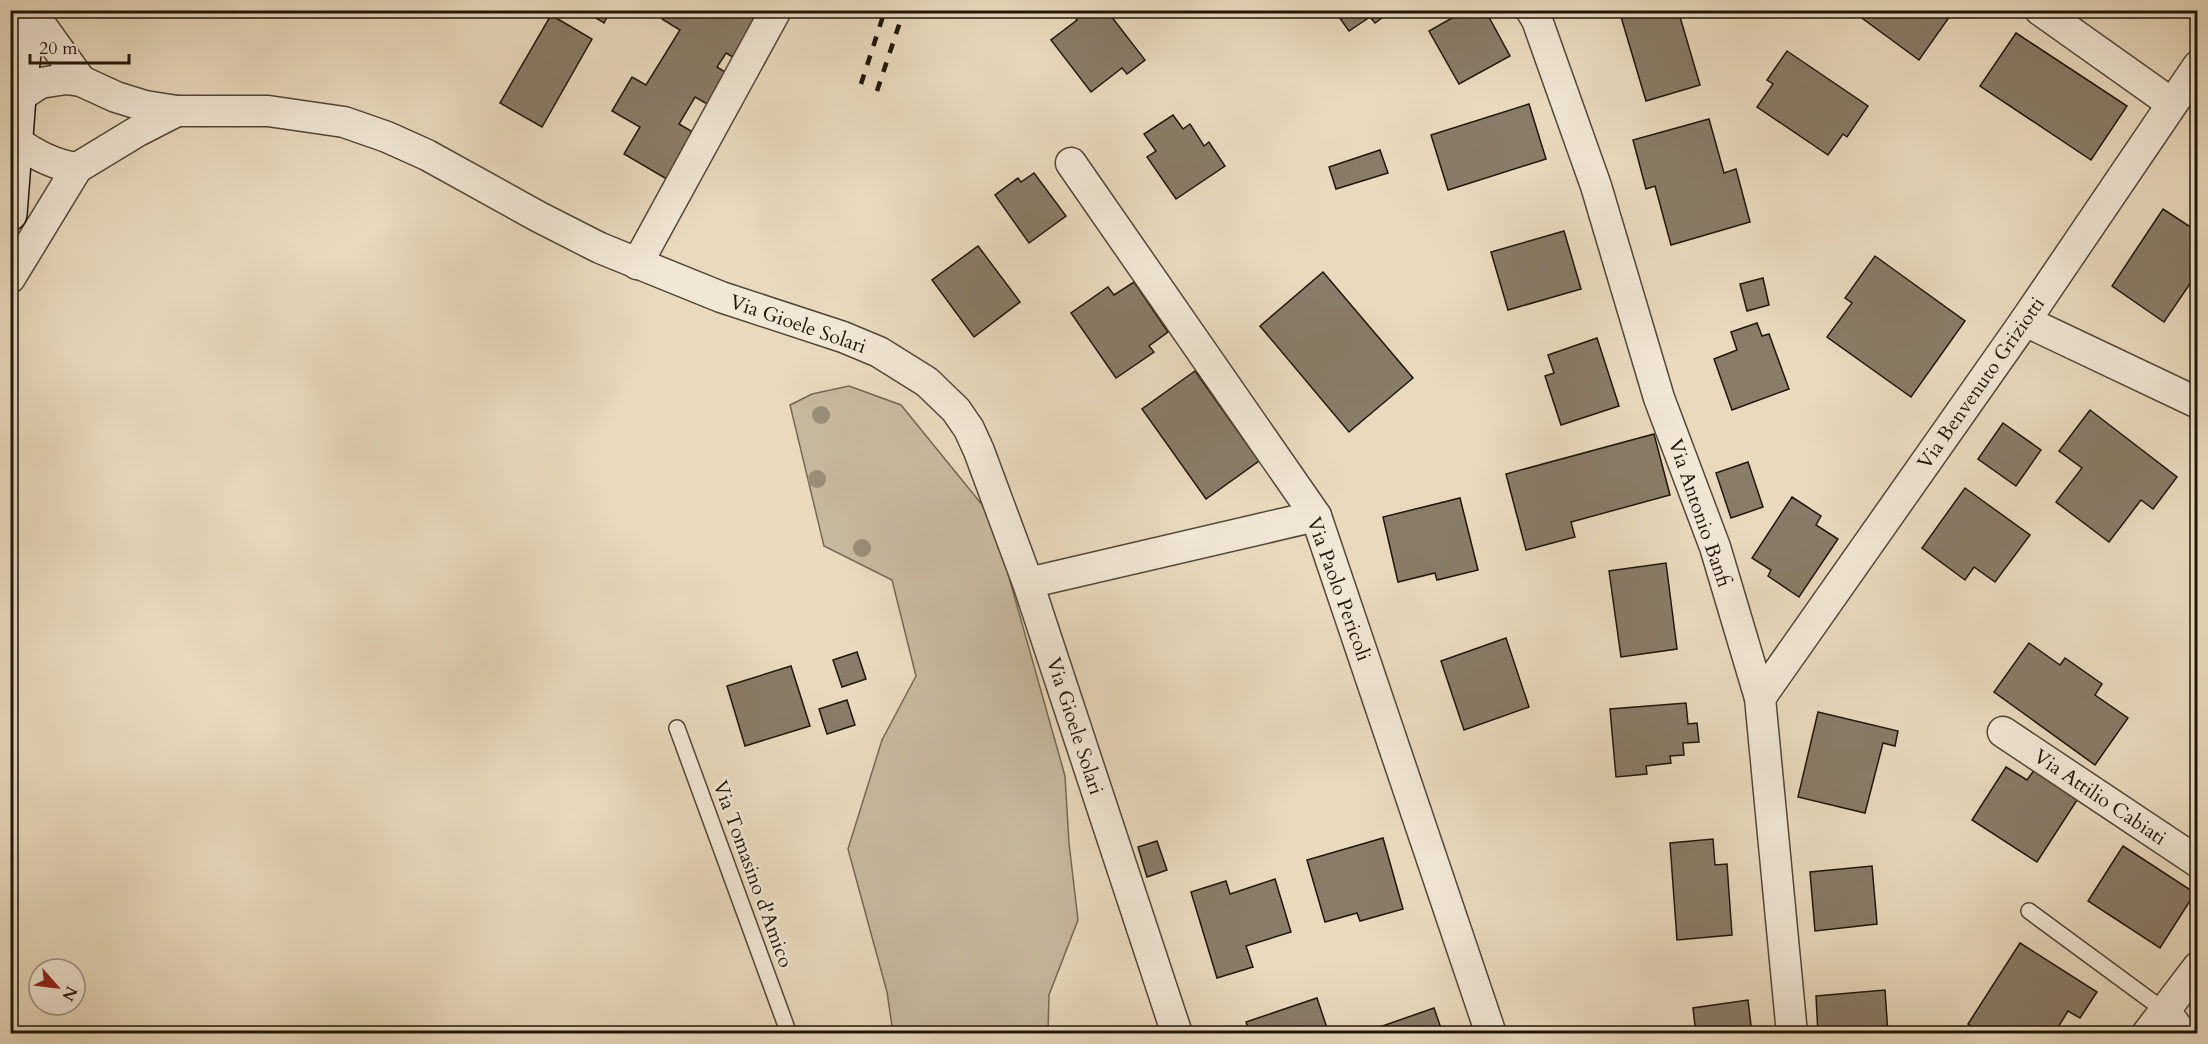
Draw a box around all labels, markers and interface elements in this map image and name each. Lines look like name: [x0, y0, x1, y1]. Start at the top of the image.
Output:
scale bar: [30, 27, 129, 65]
text: 20 m: [39, 36, 78, 61]
street label: Via Gioele Solari: [726, 288, 870, 360]
street label: Via Benvenuto Griziotti: [1911, 291, 2051, 475]
street label: Via Antonio Banfi: [1662, 435, 1738, 591]
street label: Via Paolo Pericoli: [1300, 513, 1378, 665]
street label: Via Gioele Solari: [1040, 654, 1110, 798]
street label: Via Attilio Cabiati: [2028, 743, 2172, 852]
street label: Via Tomasino d'Amico: [707, 777, 799, 971]
north arrow: [27, 957, 87, 1017]
text: N: [56, 982, 82, 1005]

